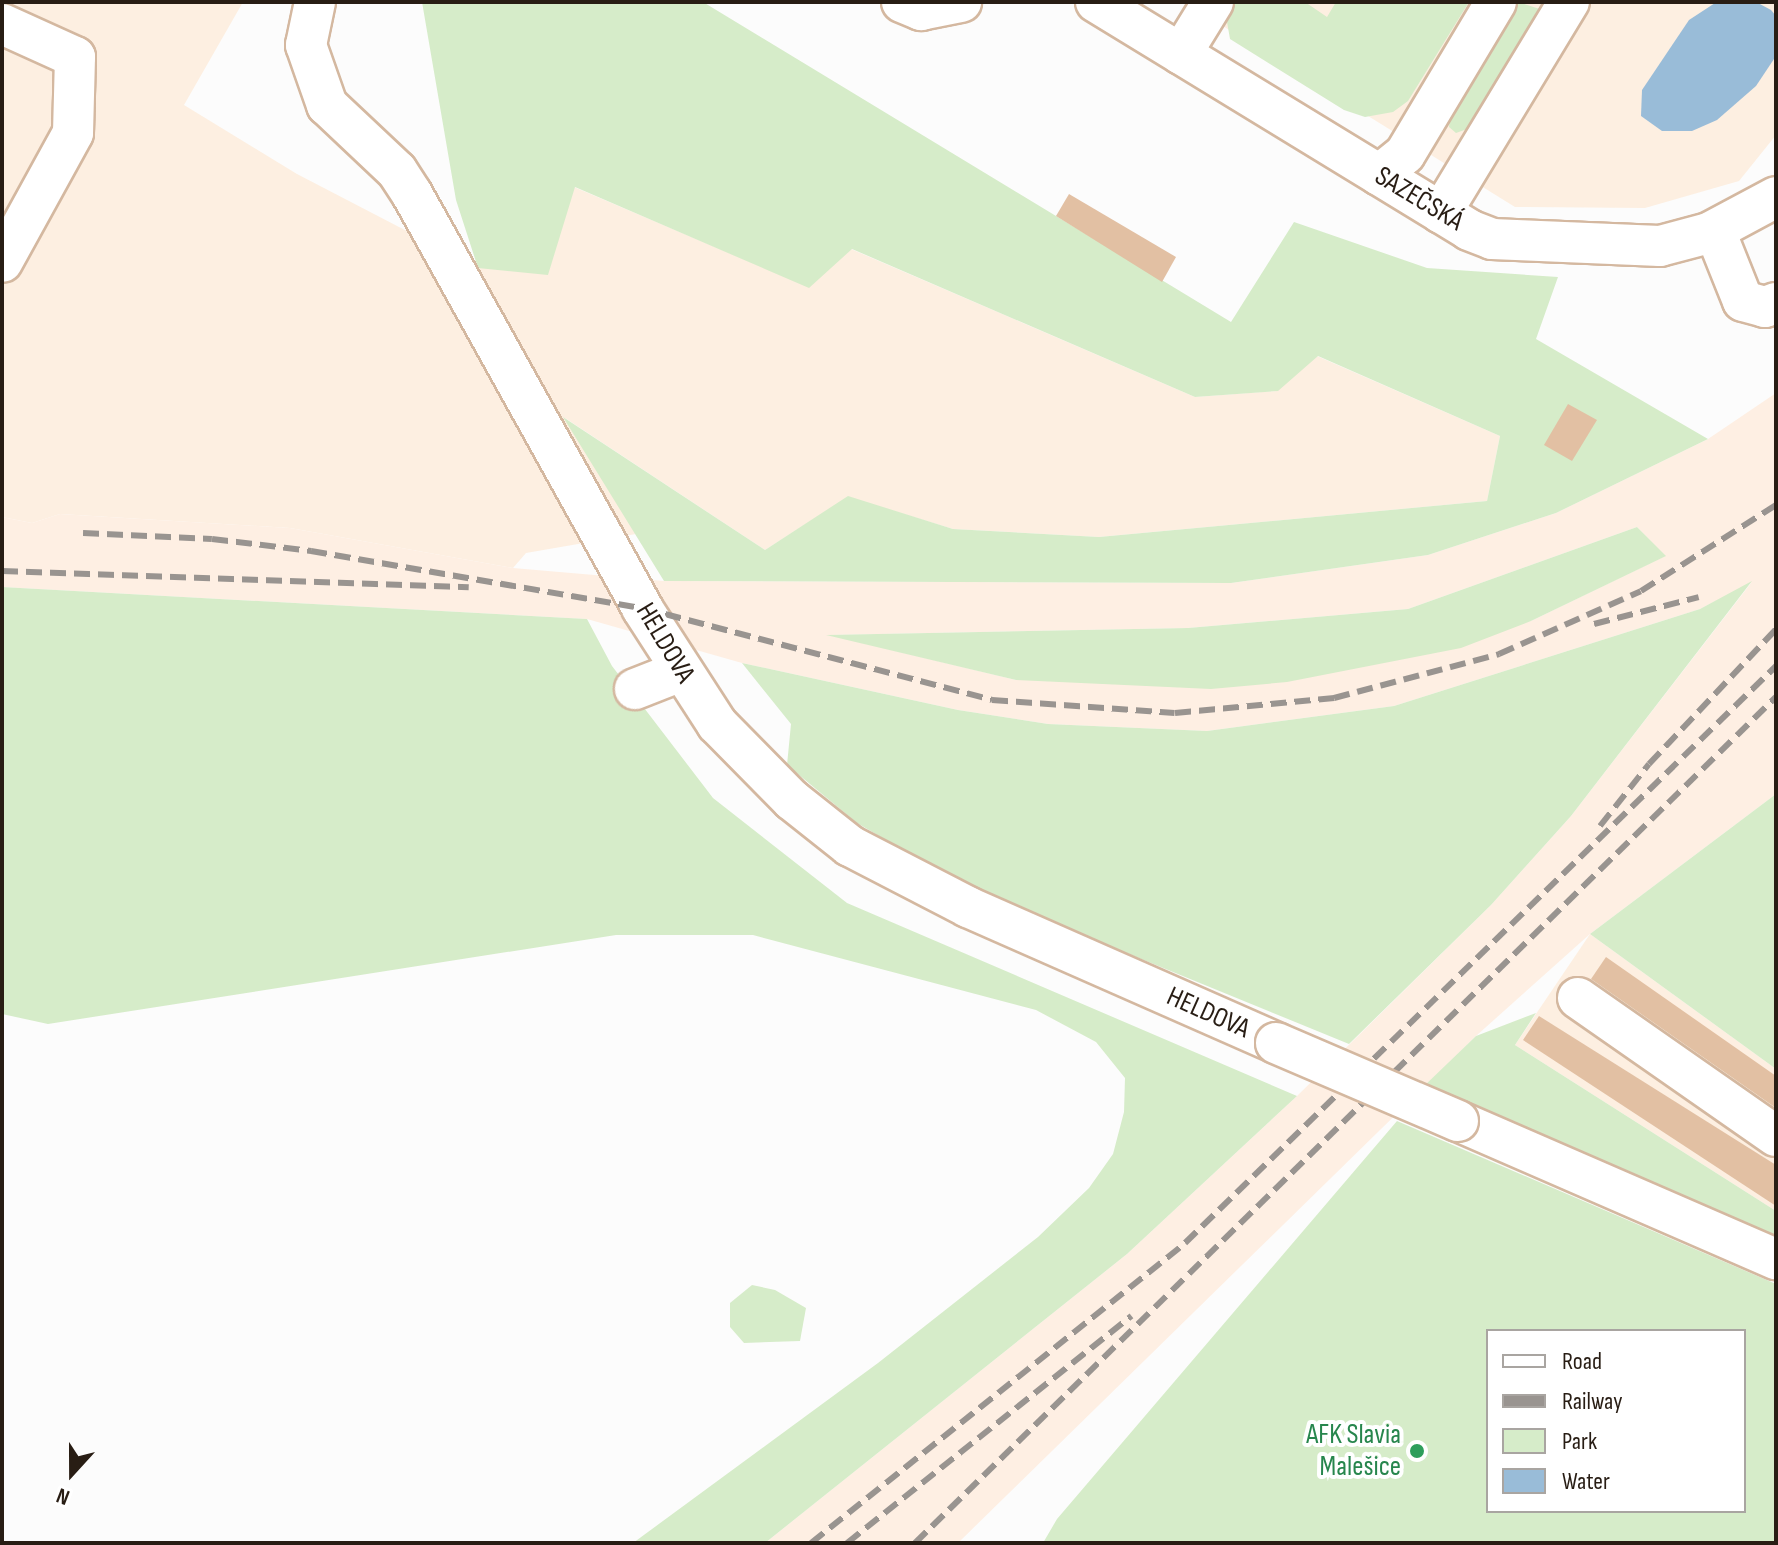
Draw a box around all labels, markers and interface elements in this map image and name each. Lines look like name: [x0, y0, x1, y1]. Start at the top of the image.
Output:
street label: SAZEČSKÁ: [1369, 160, 1469, 238]
street label: HELDOVA: [628, 597, 702, 689]
street label: HELDOVA: [1161, 980, 1255, 1046]
legend: [1486, 1329, 1746, 1513]
text: Road: [1562, 1347, 1602, 1376]
text: Railway: [1562, 1387, 1622, 1416]
place label: AFK Slavia Malešice: [1306, 1418, 1401, 1484]
text: Park: [1562, 1427, 1597, 1456]
north arrow: [32, 1433, 112, 1513]
marker: AFK Slavia Malešice: [1408, 1442, 1426, 1460]
text: Water: [1562, 1467, 1610, 1496]
text: N: [53, 1481, 74, 1511]

